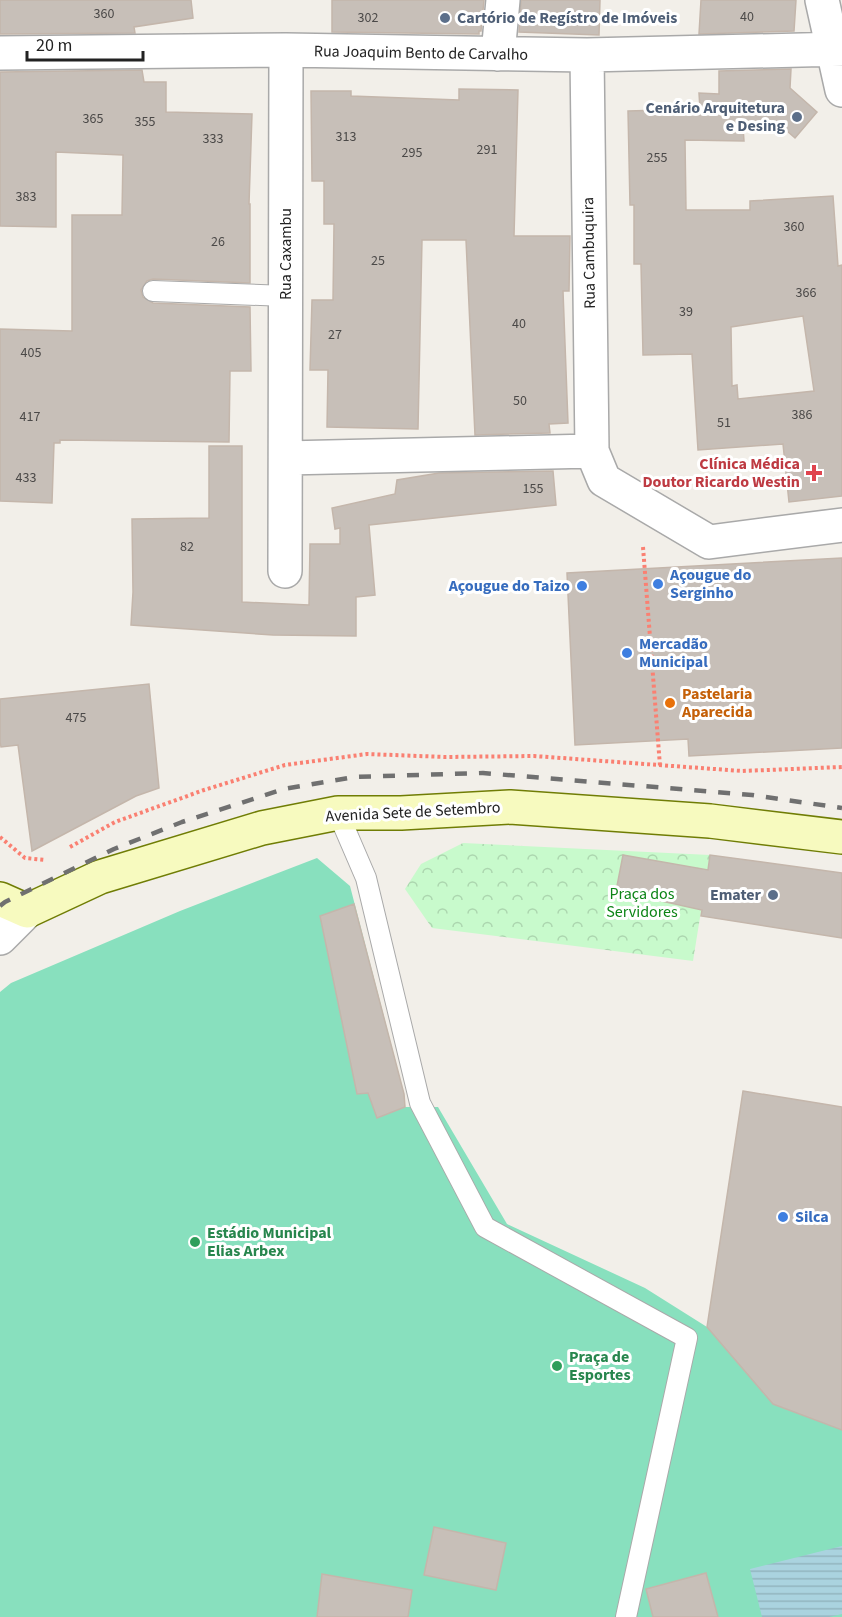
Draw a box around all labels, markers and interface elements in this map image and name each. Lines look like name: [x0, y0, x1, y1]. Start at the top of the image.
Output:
house number: 360: [94, 4, 114, 24]
place label: Cartório de Regístro de Imóveis: [457, 7, 677, 29]
house number: 40: [740, 7, 754, 27]
house number: 302: [358, 8, 378, 28]
marker: Cartório de Regístro de Imóveis: [438, 11, 452, 25]
scale bar: [27, 24, 142, 62]
text: 20 m: [36, 33, 72, 58]
street label: Rua Joaquim Bento de Carvalho: [314, 40, 528, 66]
place label: Cenário Arquitetura e Desing: [645, 97, 785, 137]
house number: 365: [83, 109, 103, 129]
marker: Cenário Arquitetura e Desing: [790, 110, 804, 124]
house number: 355: [135, 112, 155, 132]
house number: 313: [336, 127, 356, 147]
house number: 333: [203, 129, 223, 149]
house number: 291: [477, 140, 497, 160]
house number: 295: [402, 143, 422, 163]
house number: 255: [647, 148, 667, 168]
house number: 383: [16, 187, 36, 207]
street label: Rua Cambuquira: [577, 197, 601, 309]
street label: Rua Caxambu: [275, 208, 297, 300]
house number: 360: [784, 217, 804, 237]
house number: 26: [211, 232, 225, 252]
house number: 25: [371, 251, 385, 271]
house number: 366: [796, 283, 816, 303]
house number: 39: [679, 302, 693, 322]
house number: 40: [512, 314, 526, 334]
house number: 27: [328, 325, 342, 345]
house number: 405: [21, 343, 41, 363]
house number: 50: [513, 391, 527, 411]
house number: 386: [792, 405, 812, 425]
house number: 417: [20, 407, 40, 427]
house number: 51: [717, 413, 731, 433]
place label: Clínica Médica Doutor Ricardo Westin: [642, 453, 800, 493]
marker: Clínica Médica Doutor Ricardo Westin: [805, 464, 823, 482]
house number: 433: [16, 468, 36, 488]
house number: 155: [523, 479, 543, 499]
house number: 82: [180, 537, 194, 557]
place label: Açougue do Serginho: [669, 564, 751, 604]
place label: Açougue do Taizo: [448, 575, 570, 597]
marker: Açougue do Serginho: [651, 577, 665, 591]
marker: Açougue do Taizo: [575, 579, 589, 593]
place label: Mercadão Municipal: [639, 633, 708, 673]
marker: Mercadão Municipal: [620, 646, 634, 660]
place label: Pastelaria Aparecida: [681, 683, 753, 723]
marker: Pastelaria Aparecida: [663, 696, 677, 710]
house number: 475: [66, 708, 86, 728]
street label: Avenida Sete de Setembro: [325, 796, 501, 828]
park label: Praça dos Servidores: [606, 883, 678, 923]
place label: Emater: [710, 884, 762, 906]
marker: Emater: [766, 888, 780, 902]
place label: Silca: [795, 1206, 829, 1228]
marker: Silca: [776, 1210, 790, 1224]
place label: Estádio Municipal Elias Arbex: [207, 1222, 332, 1262]
marker: Estádio Municipal Elias Arbex: [188, 1235, 202, 1249]
place label: Praça de Esportes: [569, 1346, 630, 1386]
marker: Praça de Esportes: [550, 1359, 564, 1373]

